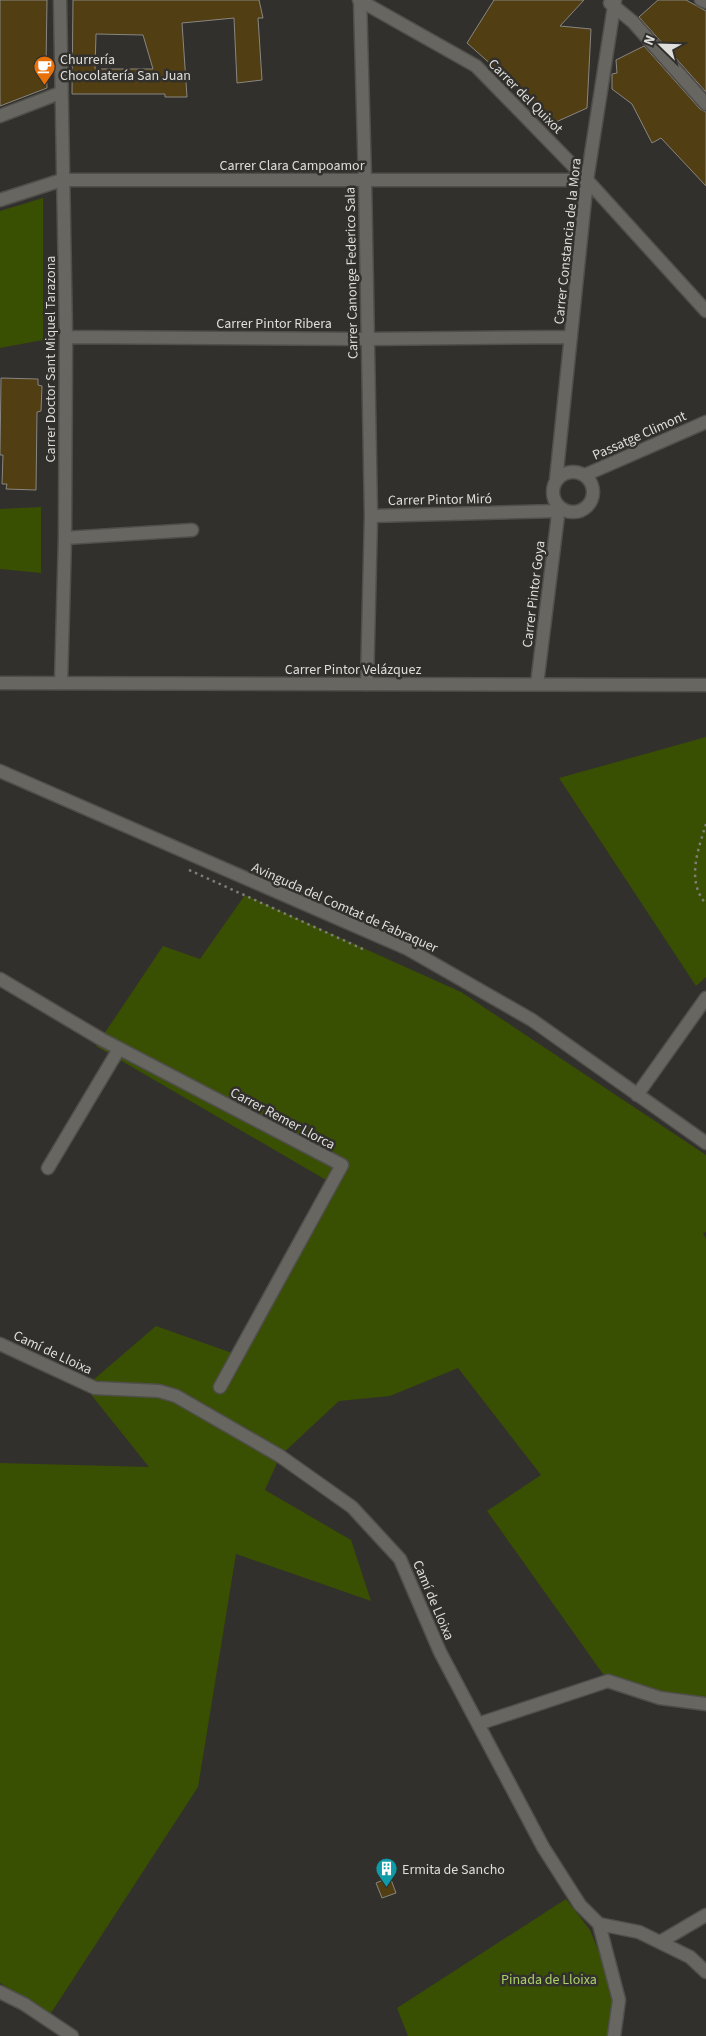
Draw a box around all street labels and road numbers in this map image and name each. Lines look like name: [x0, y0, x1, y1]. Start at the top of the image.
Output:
street label: Carrer del Quixot: [483, 55, 567, 139]
street label: Carrer Clara Campoamor: [219, 156, 365, 176]
street label: Carrer Constancia de la Mora: [549, 157, 587, 325]
street label: Carrer Canonge Federico Sala: [340, 187, 364, 359]
street label: Carrer Doctor Sant Miquel Tarazona: [41, 256, 61, 462]
street label: Carrer Pintor Ribera: [216, 314, 332, 334]
street label: Passatge Climont: [589, 406, 690, 466]
street label: Carrer Pintor Miró: [388, 489, 492, 511]
street label: Carrer Pintor Goya: [518, 540, 550, 649]
street label: Carrer Pintor Velázquez: [285, 660, 421, 680]
street label: Avinguda del Comtat de Fabraquer: [248, 858, 441, 958]
street label: Carrer Remer Llorca: [227, 1083, 339, 1155]
street label: Camí de Lloixa: [10, 1326, 95, 1380]
street label: Camí de Lloixa: [407, 1557, 459, 1643]

